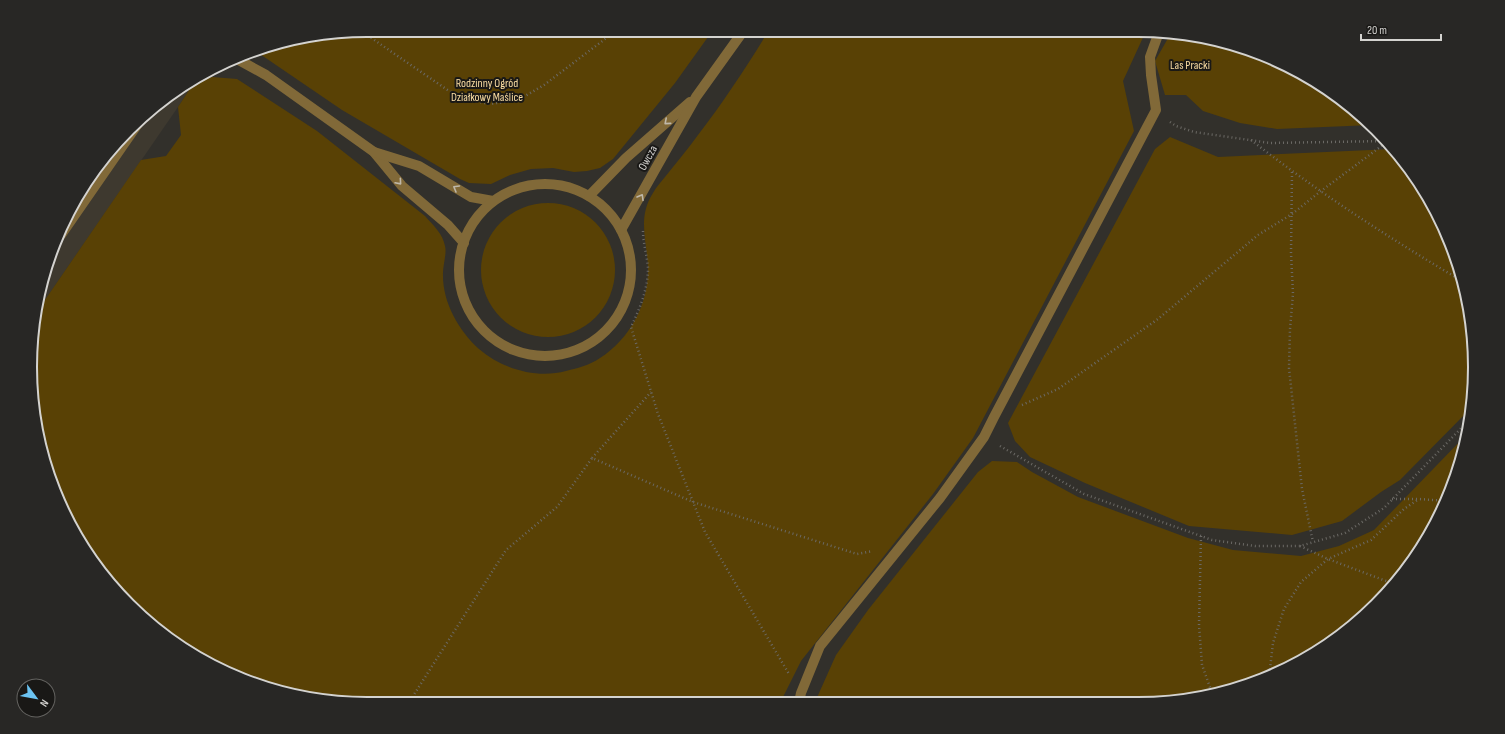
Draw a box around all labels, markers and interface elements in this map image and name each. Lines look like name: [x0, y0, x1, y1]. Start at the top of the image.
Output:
scale bar: [1361, 16, 1441, 42]
text: 20 m: [1367, 23, 1387, 38]
park label: Las Pracki: [1170, 58, 1210, 73]
park label: Rodzinny Ogród Działkowy Maślice: [451, 76, 523, 105]
one-way arrow: [664, 118, 672, 125]
street label: Owcza: [635, 143, 661, 173]
one-way arrow: [394, 177, 401, 184]
one-way arrow: [453, 185, 461, 193]
one-way arrow: [636, 194, 643, 201]
north arrow: [16, 678, 56, 718]
text: N: [37, 697, 51, 709]

